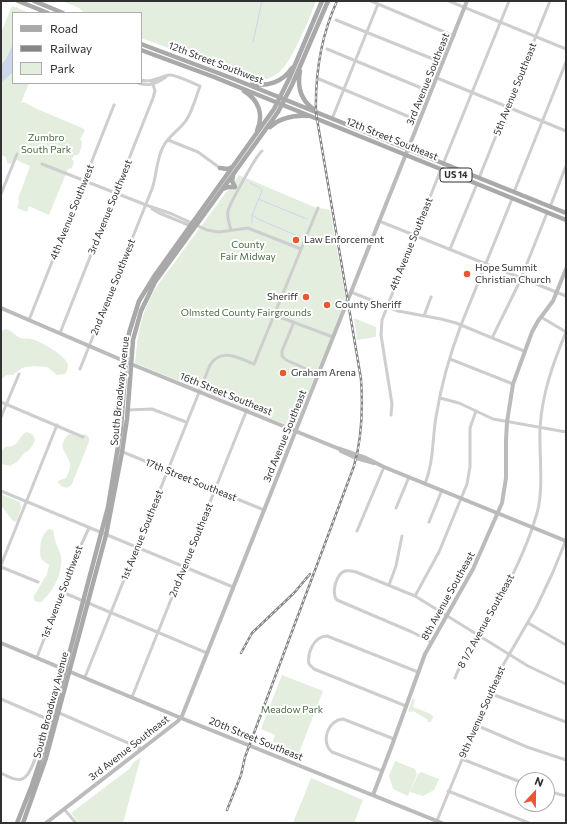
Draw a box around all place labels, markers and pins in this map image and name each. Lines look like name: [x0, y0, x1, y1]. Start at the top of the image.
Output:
place label: Law Enforcement: [304, 234, 384, 246]
marker: Law Enforcement: [291, 235, 301, 245]
place label: Hope Summit Christian Church: [475, 262, 551, 286]
marker: Hope Summit Christian Church: [462, 269, 472, 279]
place label: Sheriff: [267, 291, 298, 303]
marker: Sheriff: [301, 292, 311, 302]
place label: County Sheriff: [335, 299, 401, 311]
marker: County Sheriff: [322, 300, 332, 310]
place label: Graham Arena: [291, 367, 356, 379]
marker: Graham Arena: [278, 368, 288, 378]

